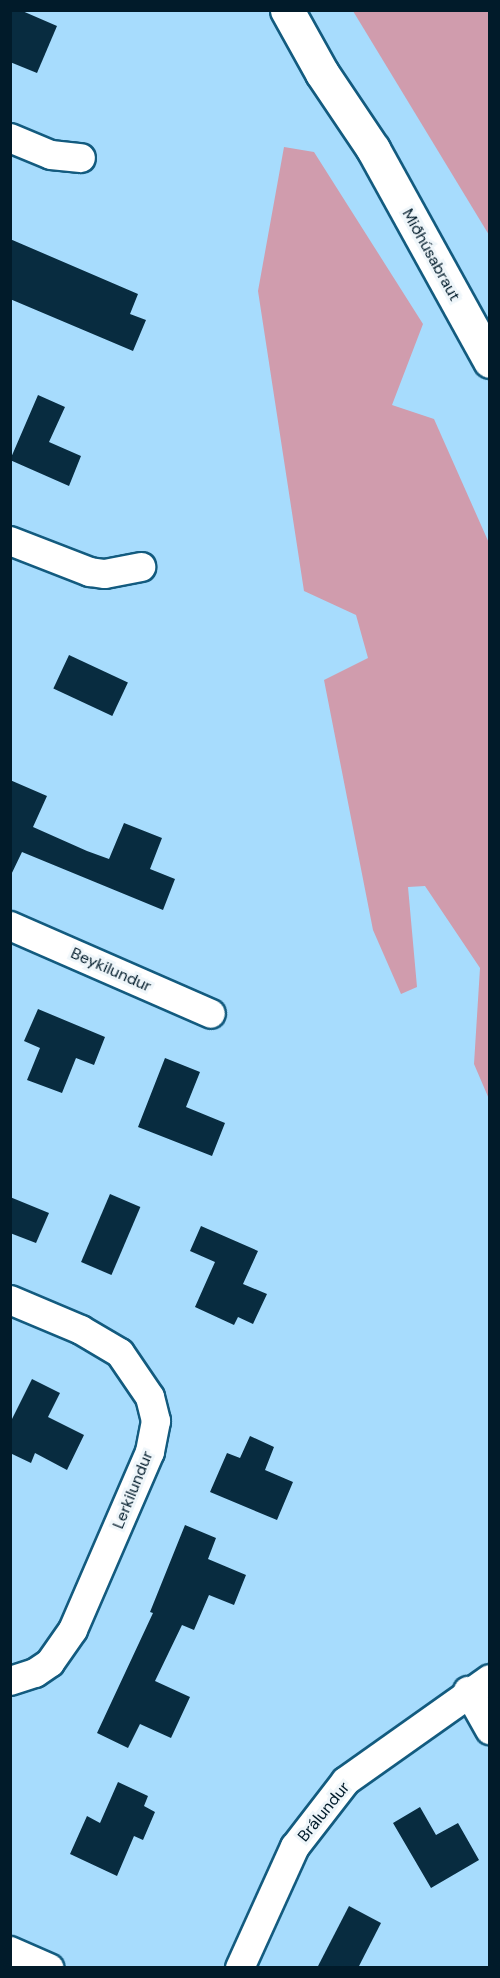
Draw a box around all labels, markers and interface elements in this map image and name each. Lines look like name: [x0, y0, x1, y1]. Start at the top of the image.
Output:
street label: Miðhúsabraut: [398, 206, 464, 304]
street label: Beykilundur: [68, 944, 154, 996]
street label: Lerkilundur: [109, 1448, 157, 1532]
street label: Brálundur: [294, 1778, 354, 1846]

